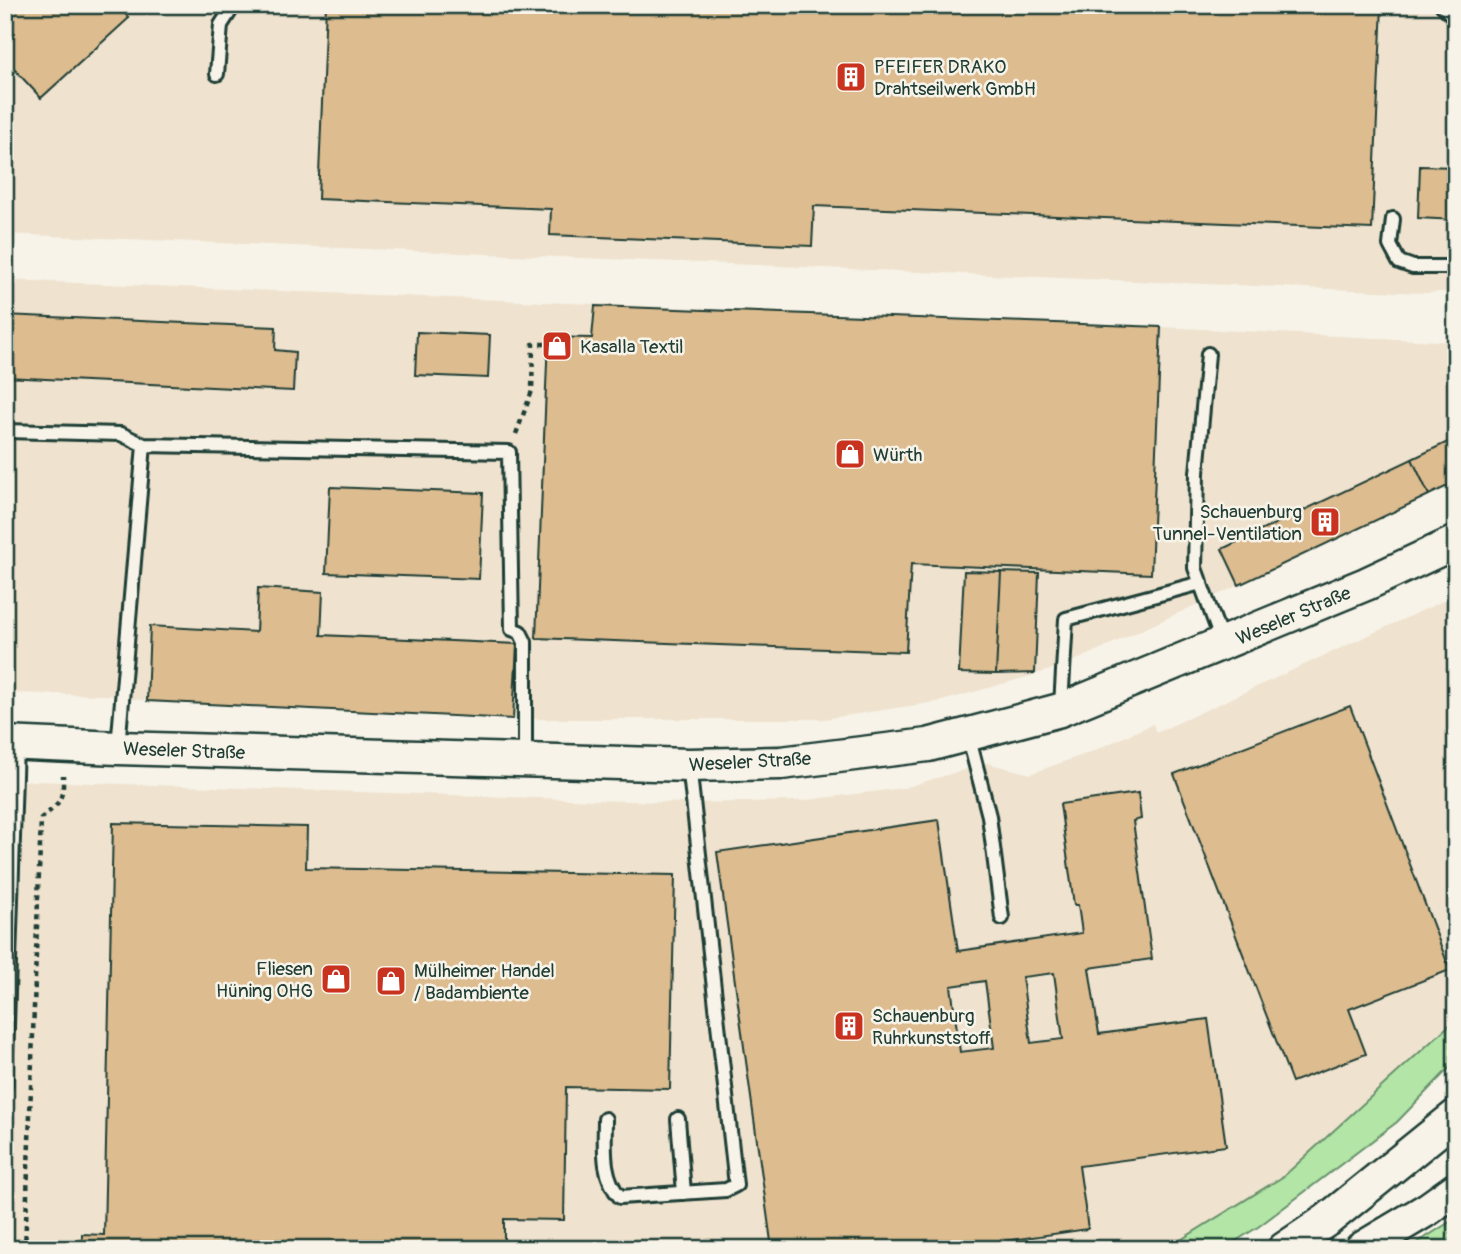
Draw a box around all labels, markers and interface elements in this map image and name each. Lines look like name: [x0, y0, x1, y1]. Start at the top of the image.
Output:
place label: PFEIFER DRAKO Drahtseilwerk GmbH: [874, 55, 1036, 101]
building icon: PFEIFER DRAKO Drahtseilwerk GmbH: [834, 60, 868, 94]
shop icon: Kasalla Textil: [540, 329, 574, 363]
place label: Kasalla Textil: [580, 335, 683, 359]
shop icon: Würth: [833, 437, 867, 471]
place label: Würth: [873, 443, 923, 467]
place label: Schauenburg Tunnel-Ventilation: [1152, 500, 1302, 546]
building icon: Schauenburg Tunnel-Ventilation: [1308, 505, 1342, 539]
street label: Weseler Straße: [1232, 581, 1355, 651]
street label: Weseler Straße: [122, 737, 246, 765]
street label: Weseler Straße: [688, 747, 812, 777]
place label: Fliesen Hüning OHG: [216, 957, 313, 1003]
place label: Mülheimer Handel / Badambiente: [414, 959, 555, 1005]
shop icon: Fliesen Hüning OHG: [319, 962, 353, 996]
shop icon: Mülheimer Handel / Badambiente: [374, 964, 408, 998]
place label: Schauenburg Ruhrkunststoff: [872, 1004, 992, 1050]
building icon: Schauenburg Ruhrkunststoff: [832, 1009, 866, 1043]

